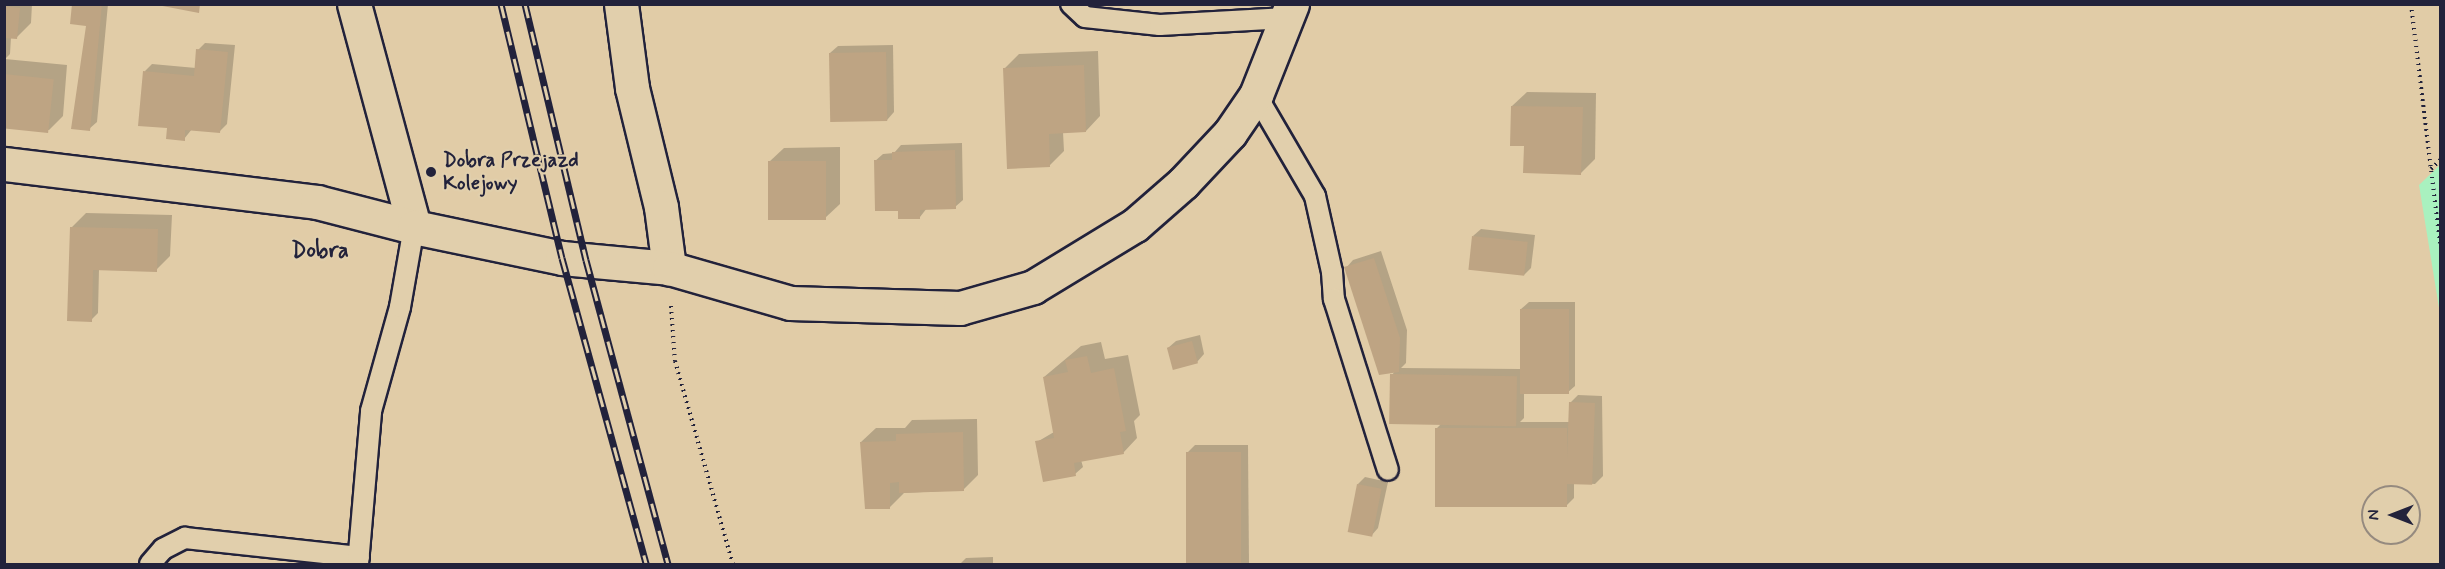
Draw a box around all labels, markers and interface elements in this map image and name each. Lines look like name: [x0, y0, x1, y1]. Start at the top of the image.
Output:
place label: Dobra Przejazd Kolejowy: [443, 148, 579, 195]
marker: Dobra Przejazd Kolejowy: [424, 165, 438, 179]
district label: Dobra: [291, 239, 349, 265]
north arrow: [2361, 485, 2421, 545]
text: N: [2364, 510, 2385, 520]

